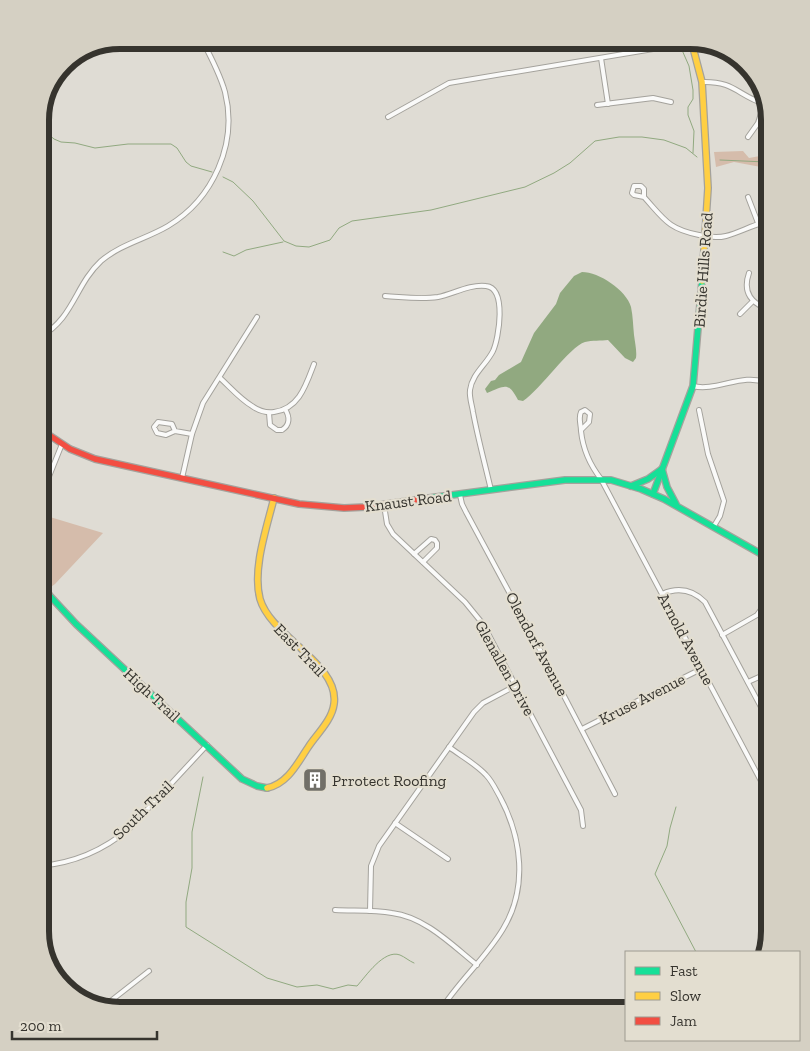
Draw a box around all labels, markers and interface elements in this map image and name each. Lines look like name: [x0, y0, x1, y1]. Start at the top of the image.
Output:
street label: Birdie Hills Road: [689, 212, 717, 328]
street label: Knaust Road: [364, 486, 453, 516]
street label: Olendorf Avenue: [502, 589, 572, 699]
street label: Arnold Avenue: [654, 590, 718, 688]
street label: Glenallen Drive: [471, 617, 539, 719]
street label: East Trail: [270, 620, 330, 680]
street label: High Trail: [120, 664, 184, 726]
street label: Kruse Avenue: [596, 669, 688, 729]
building icon: Prrotect Roofing: [302, 767, 328, 793]
place label: Prrotect Roofing: [332, 771, 447, 790]
street label: South Trail: [109, 777, 177, 843]
legend: [625, 951, 800, 1041]
text: Fast: [670, 962, 698, 980]
text: Slow: [670, 987, 702, 1005]
scale bar: [12, 1008, 158, 1040]
text: Jam: [670, 1012, 697, 1030]
text: 200 m: [20, 1017, 61, 1035]

